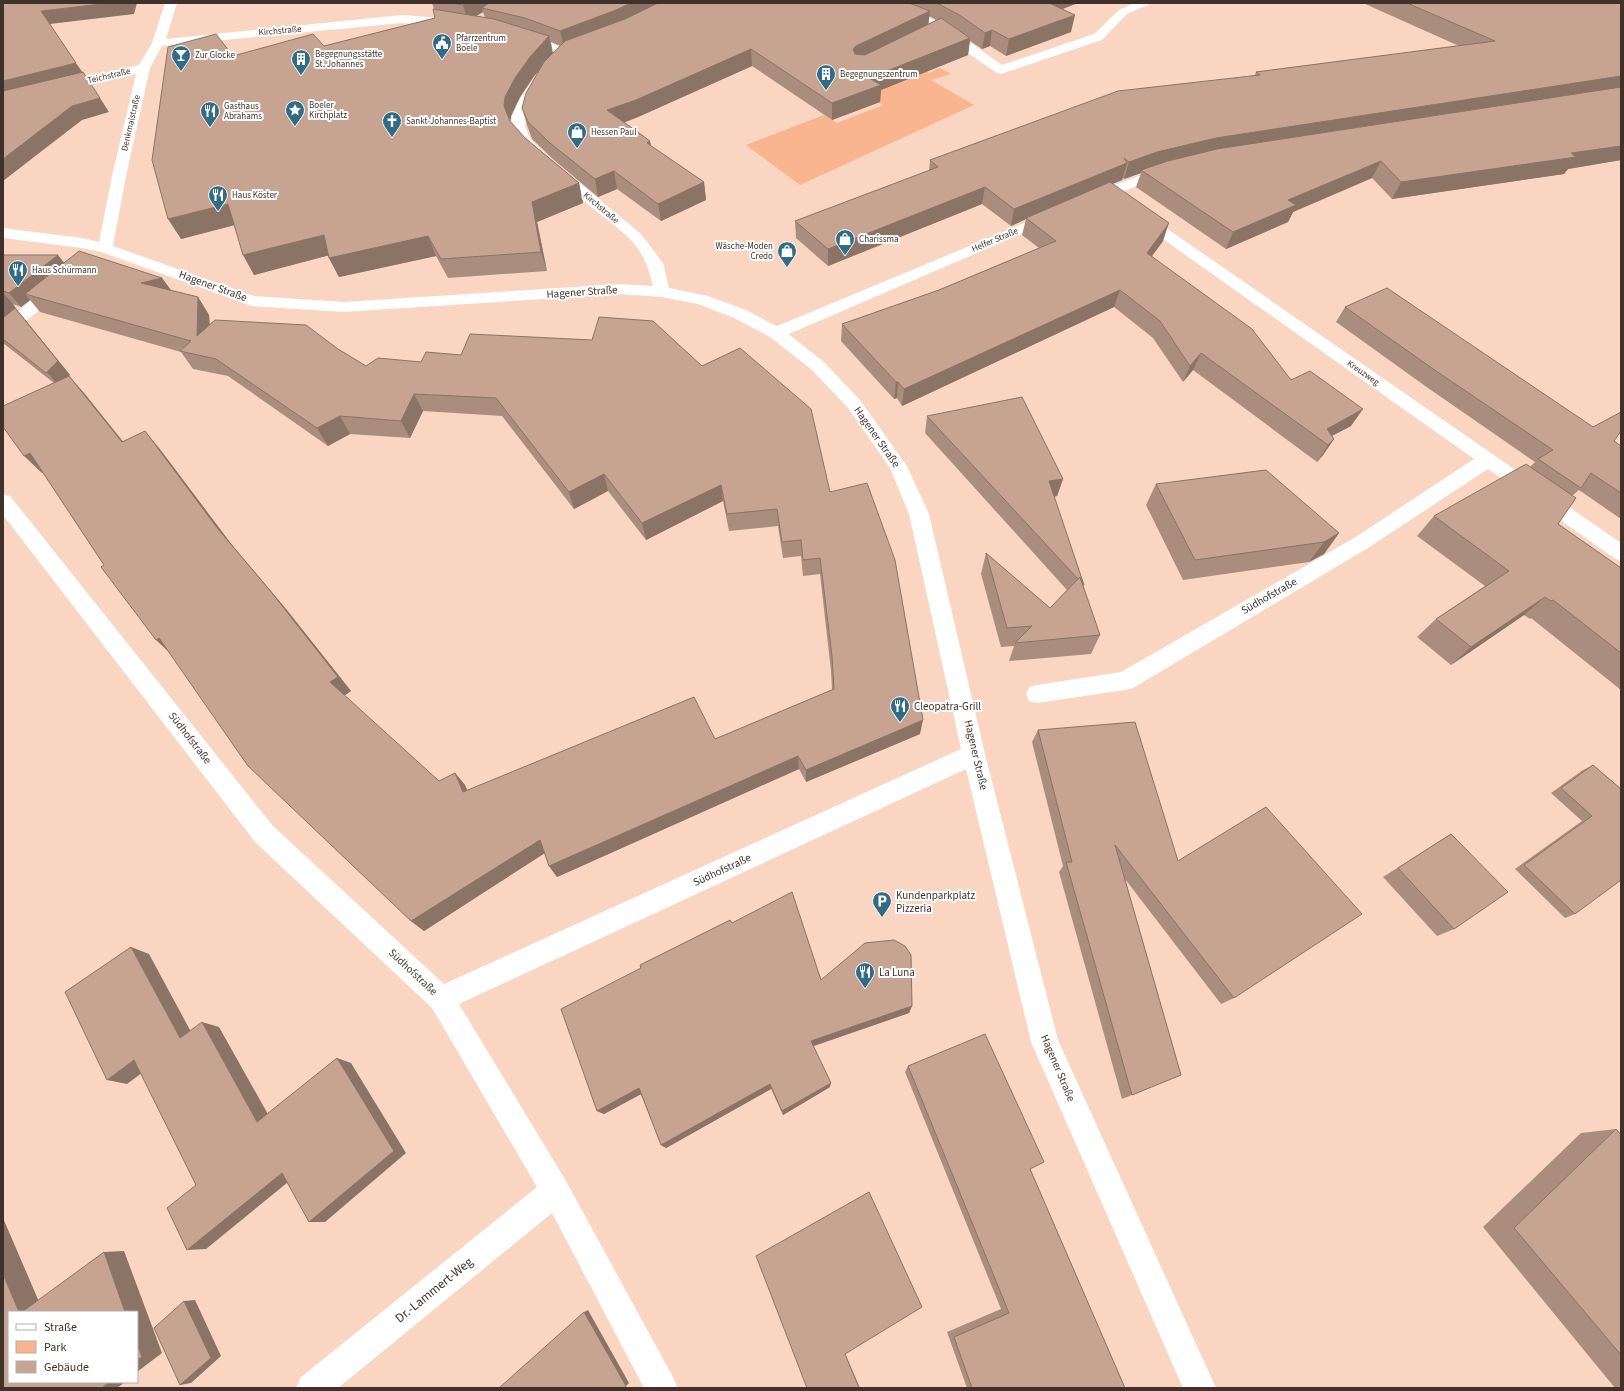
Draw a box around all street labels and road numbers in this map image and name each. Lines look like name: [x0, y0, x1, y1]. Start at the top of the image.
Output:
street label: Kirchstraße: [258, 23, 303, 39]
street label: Teichstraße: [86, 65, 132, 87]
street label: Denkmalstraße: [118, 93, 144, 152]
street label: Kirchstraße: [580, 189, 622, 227]
street label: Helfer Straße: [970, 224, 1021, 256]
street label: Hagener Straße: [177, 267, 250, 305]
street label: Hagener Straße: [546, 282, 619, 302]
street label: Kreuzweg: [1344, 357, 1382, 389]
street label: Hagener Straße: [850, 404, 904, 471]
street label: Südhofstraße: [1238, 574, 1300, 618]
street label: Südhofstraße: [165, 709, 215, 767]
street label: Hagener Straße: [961, 719, 991, 792]
street label: Südhofstraße: [691, 850, 754, 890]
street label: Südhofstraße: [385, 945, 441, 999]
street label: Hagener Straße: [1037, 1032, 1079, 1104]
street label: Dr.-Lammert-Weg: [391, 1253, 477, 1327]

